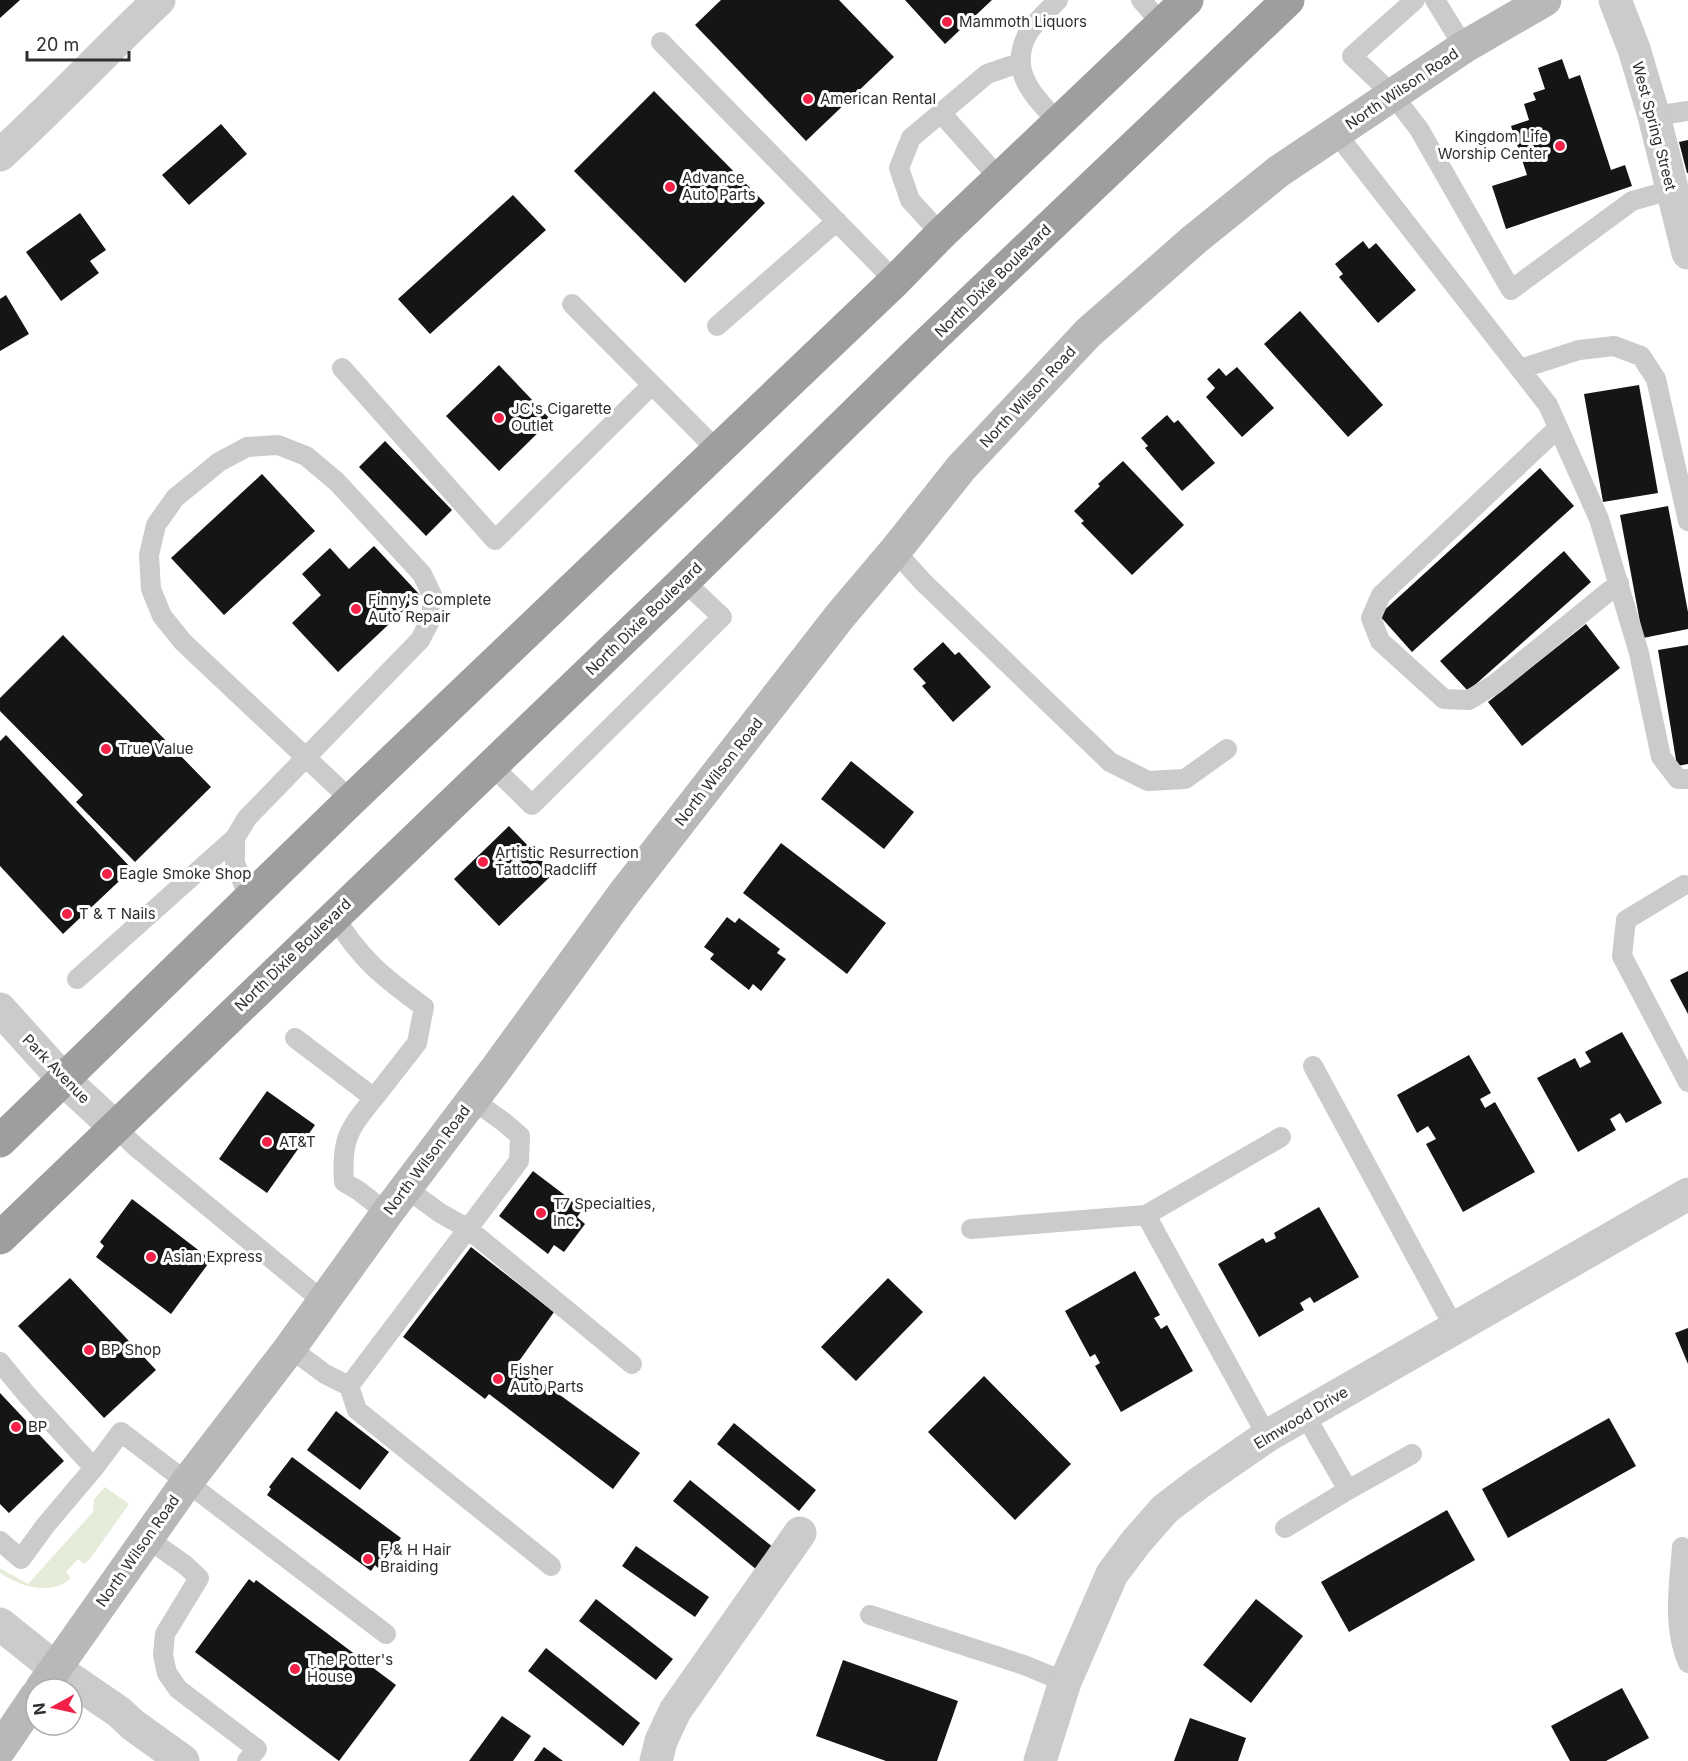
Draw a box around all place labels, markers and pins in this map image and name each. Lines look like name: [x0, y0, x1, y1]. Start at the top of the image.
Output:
place label: Mammoth Liquors: [959, 12, 1087, 31]
marker: Mammoth Liquors: [940, 15, 954, 29]
place label: American Rental: [820, 89, 936, 108]
marker: American Rental: [801, 92, 815, 106]
place label: Kingdom Life Worship Center: [1438, 127, 1548, 163]
marker: Kingdom Life Worship Center: [1553, 139, 1567, 153]
place label: Advance Auto Parts: [682, 168, 756, 204]
marker: Advance Auto Parts: [663, 180, 677, 194]
place label: JC's Cigarette Outlet: [511, 399, 612, 435]
marker: JC's Cigarette Outlet: [492, 411, 506, 425]
place label: Finny's Complete Auto Repair: [368, 590, 491, 626]
marker: Finny's Complete Auto Repair: [349, 602, 363, 616]
place label: True Value: [118, 739, 194, 758]
marker: True Value: [99, 742, 113, 756]
place label: Artistic Resurrection Tattoo Radcliff: [495, 843, 639, 879]
marker: Artistic Resurrection Tattoo Radcliff: [476, 855, 490, 869]
place label: Eagle Smoke Shop: [119, 864, 252, 883]
marker: Eagle Smoke Shop: [100, 867, 114, 881]
place label: T & T Nails: [79, 904, 156, 923]
marker: T & T Nails: [60, 907, 74, 921]
place label: AT&T: [279, 1132, 316, 1151]
marker: AT&T: [260, 1135, 274, 1149]
place label: T7 Specialties, Inc.: [553, 1194, 656, 1230]
marker: T7 Specialties, Inc.: [534, 1206, 548, 1220]
place label: Asian Express: [163, 1247, 263, 1266]
marker: Asian Express: [144, 1250, 158, 1264]
place label: BP Shop: [101, 1340, 161, 1359]
marker: BP Shop: [82, 1343, 96, 1357]
place label: Fisher Auto Parts: [510, 1360, 584, 1396]
marker: Fisher Auto Parts: [491, 1372, 505, 1386]
place label: BP: [28, 1417, 47, 1436]
marker: BP: [9, 1420, 23, 1434]
place label: F & H Hair Braiding: [380, 1540, 452, 1576]
marker: F & H Hair Braiding: [361, 1552, 375, 1566]
place label: The Potter's House: [307, 1650, 393, 1686]
marker: The Potter's House: [288, 1662, 302, 1676]

